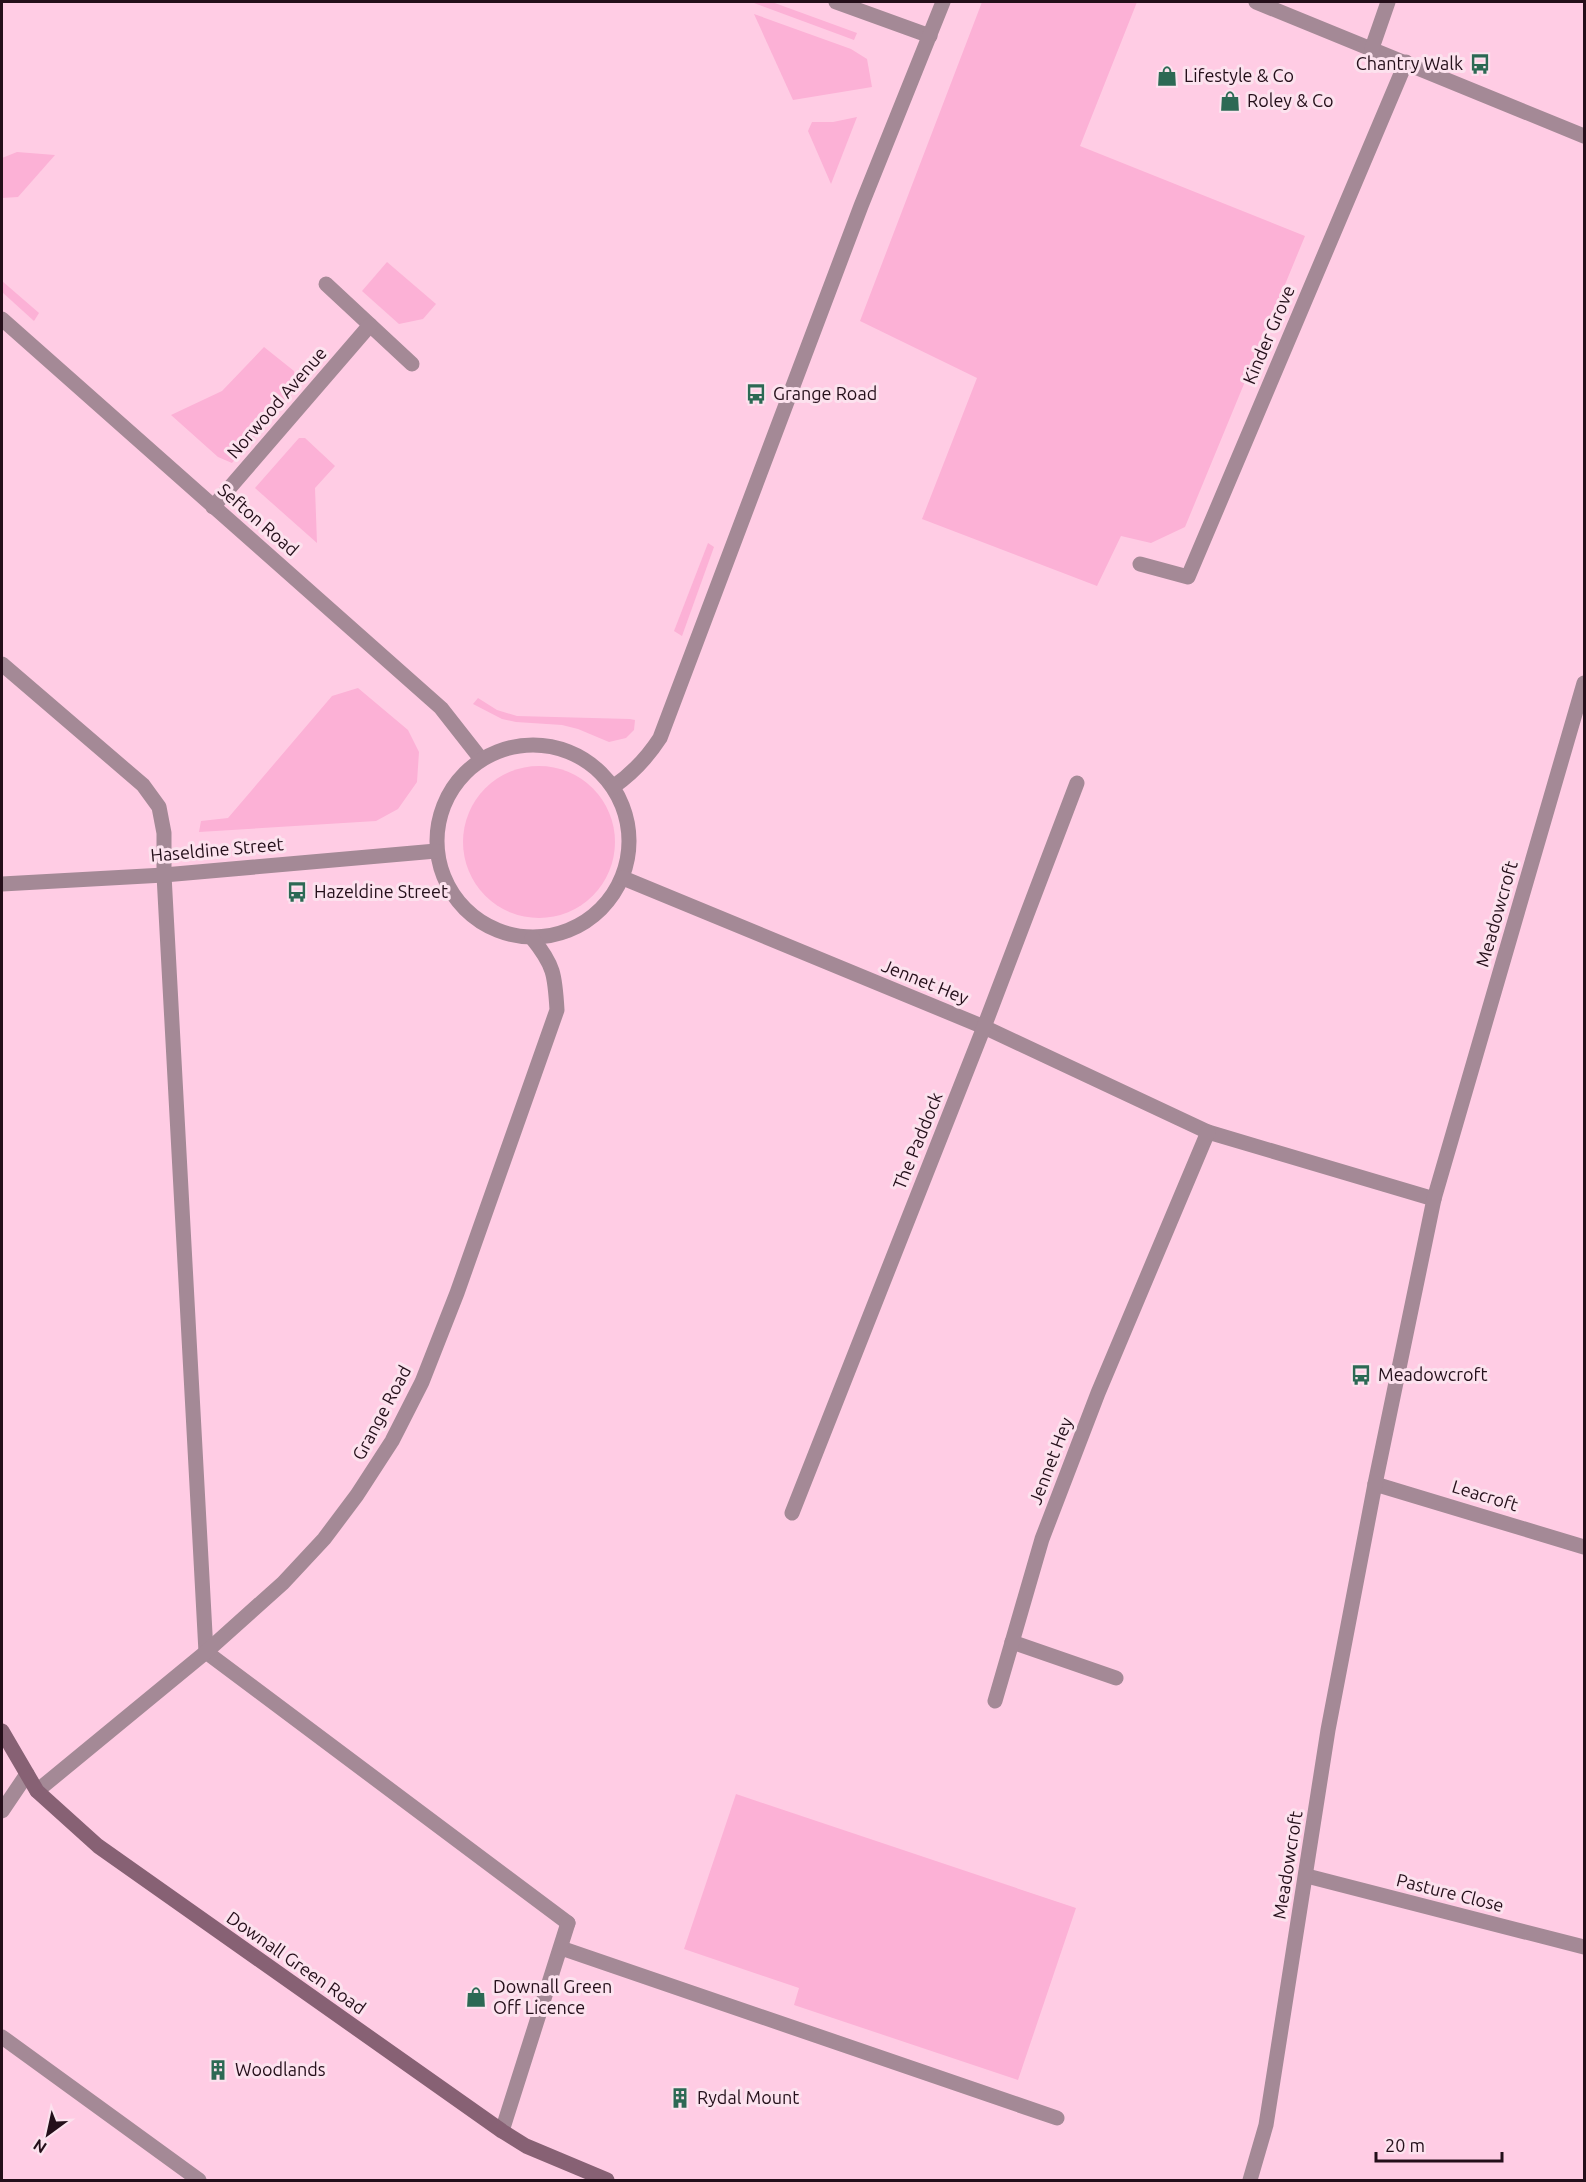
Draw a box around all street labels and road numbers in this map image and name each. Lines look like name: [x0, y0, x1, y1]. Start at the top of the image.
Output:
street label: Kinder Grove: [1238, 282, 1298, 387]
street label: Norwood Avenue: [222, 343, 330, 462]
street label: Sefton Road: [214, 479, 303, 559]
street label: Haseldine Street: [149, 833, 284, 865]
street label: Meadowcroft: [1471, 858, 1521, 969]
street label: Jennet Hey: [879, 955, 972, 1008]
street label: The Paddock: [888, 1089, 946, 1192]
street label: Grange Road: [348, 1362, 414, 1463]
street label: Jennet Hey: [1024, 1414, 1076, 1507]
street label: Leacroft: [1450, 1476, 1521, 1515]
street label: Meadowcroft: [1269, 1809, 1305, 1920]
street label: Pasture Close: [1394, 1869, 1506, 1915]
street label: Downall Green Road: [223, 1907, 370, 2018]

